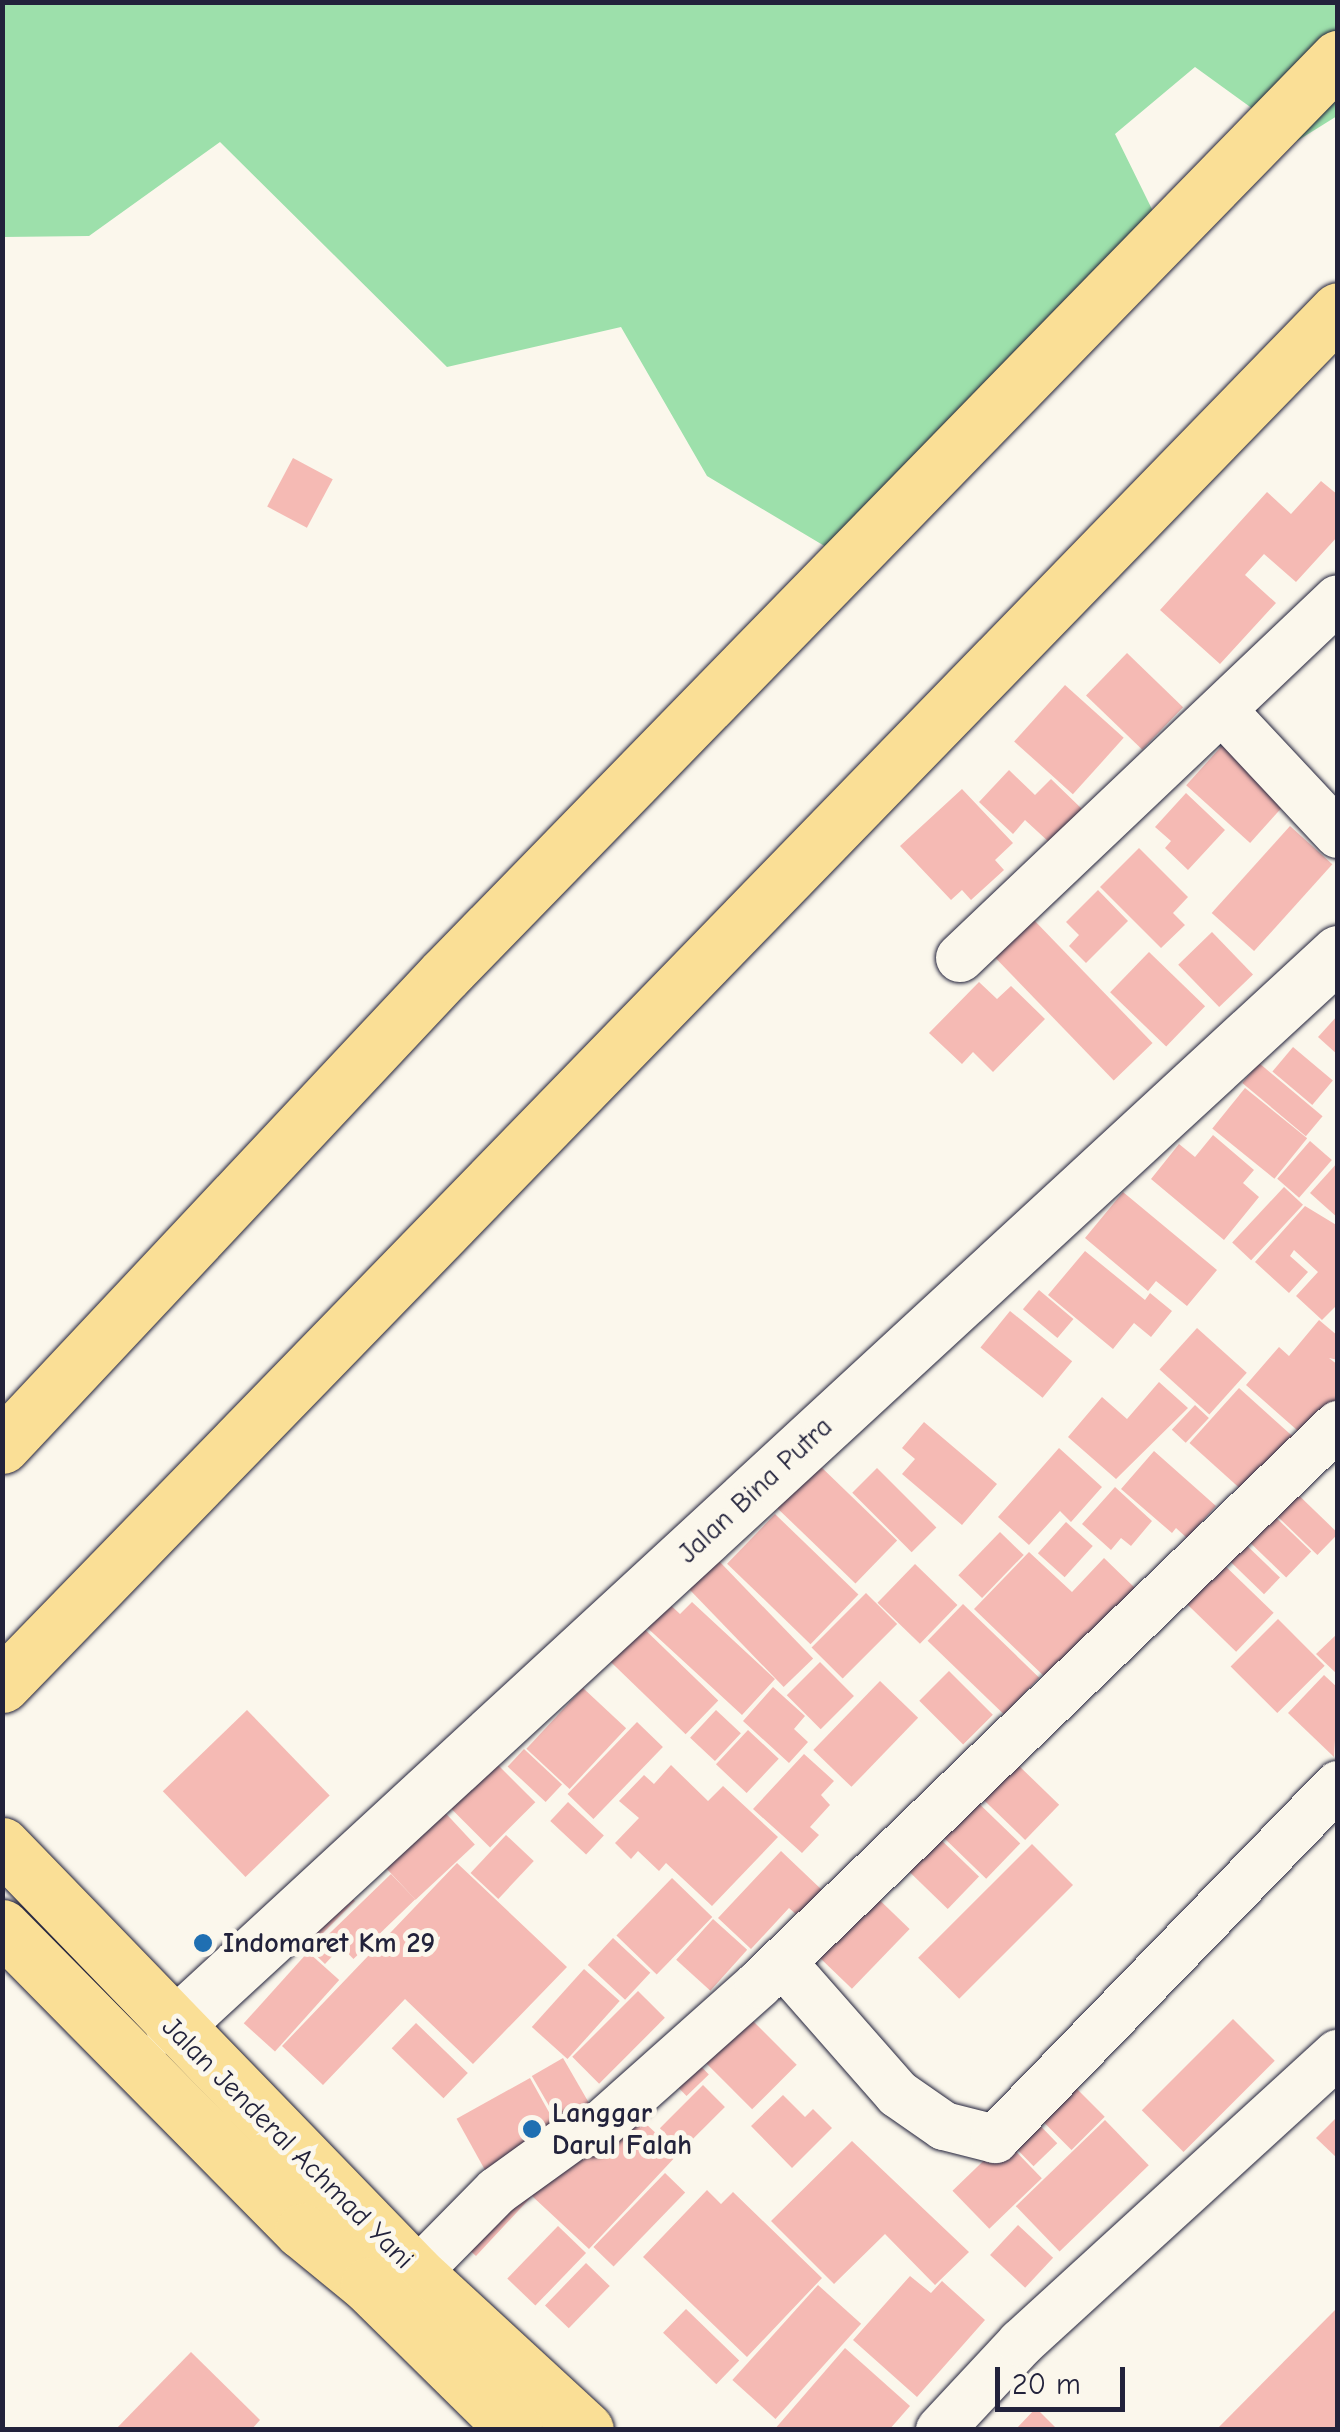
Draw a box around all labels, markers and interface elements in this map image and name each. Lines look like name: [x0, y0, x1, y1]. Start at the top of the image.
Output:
street label: Jalan Bina Putra: [671, 1410, 839, 1570]
place label: Indomaret Km 29: [223, 1926, 435, 1960]
marker: Indomaret Km 29: [192, 1932, 214, 1954]
street label: Jalan Jenderal Achmad Yani: [155, 2010, 421, 2276]
place label: Langgar Darul Falah: [552, 2096, 692, 2162]
marker: Langgar Darul Falah: [521, 2118, 543, 2140]
scale bar: [1000, 2347, 1130, 2409]
text: 20 m: [1012, 2367, 1081, 2402]

